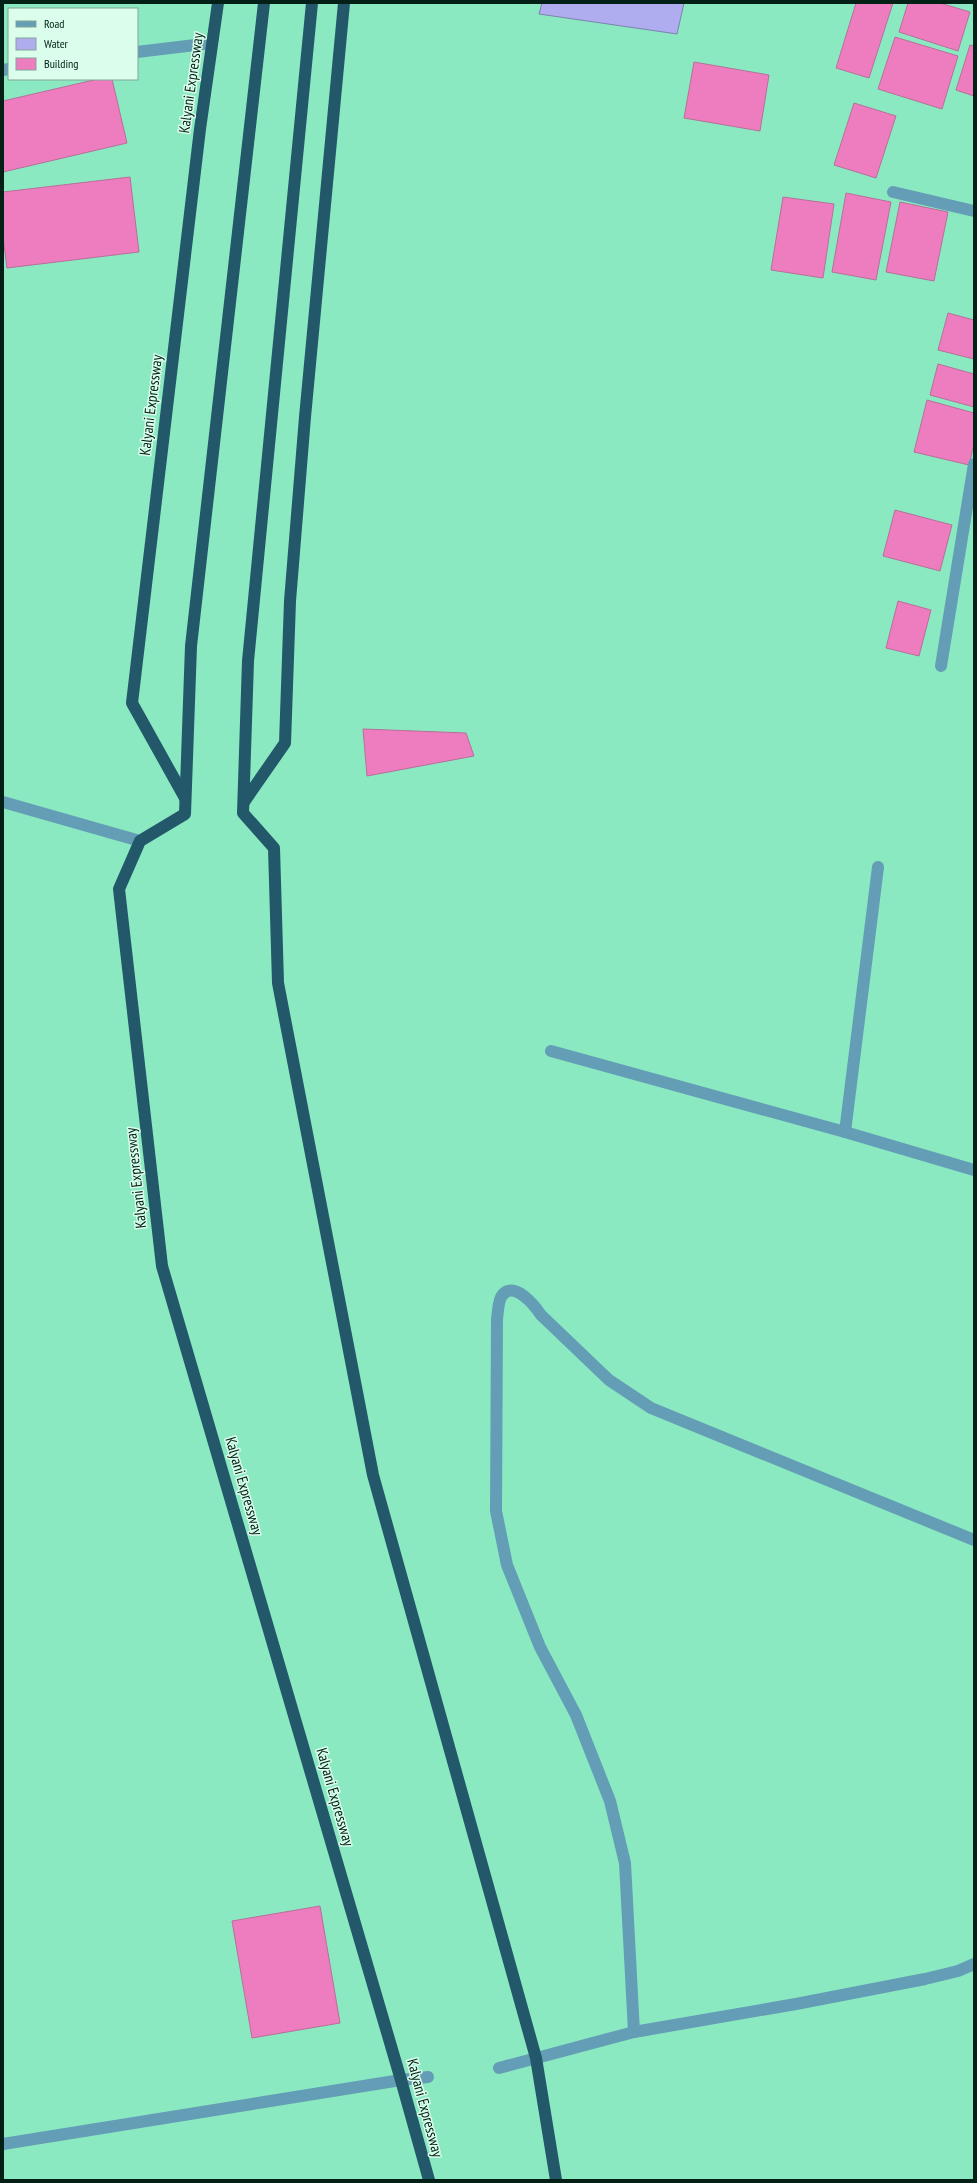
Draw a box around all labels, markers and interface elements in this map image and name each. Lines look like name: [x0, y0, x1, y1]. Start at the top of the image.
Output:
legend: [8, 8, 138, 80]
text: Road: [44, 16, 64, 31]
street label: Kalyani Expressway: [174, 31, 207, 134]
text: Water: [44, 36, 69, 51]
text: Building: [44, 56, 79, 71]
street label: Kalyani Expressway: [135, 353, 166, 456]
street label: Kalyani Expressway: [121, 1126, 150, 1229]
street label: Kalyani Expressway: [221, 1435, 268, 1538]
street label: Kalyani Expressway: [312, 1746, 359, 1849]
street label: Kalyani Expressway: [403, 2056, 448, 2160]

